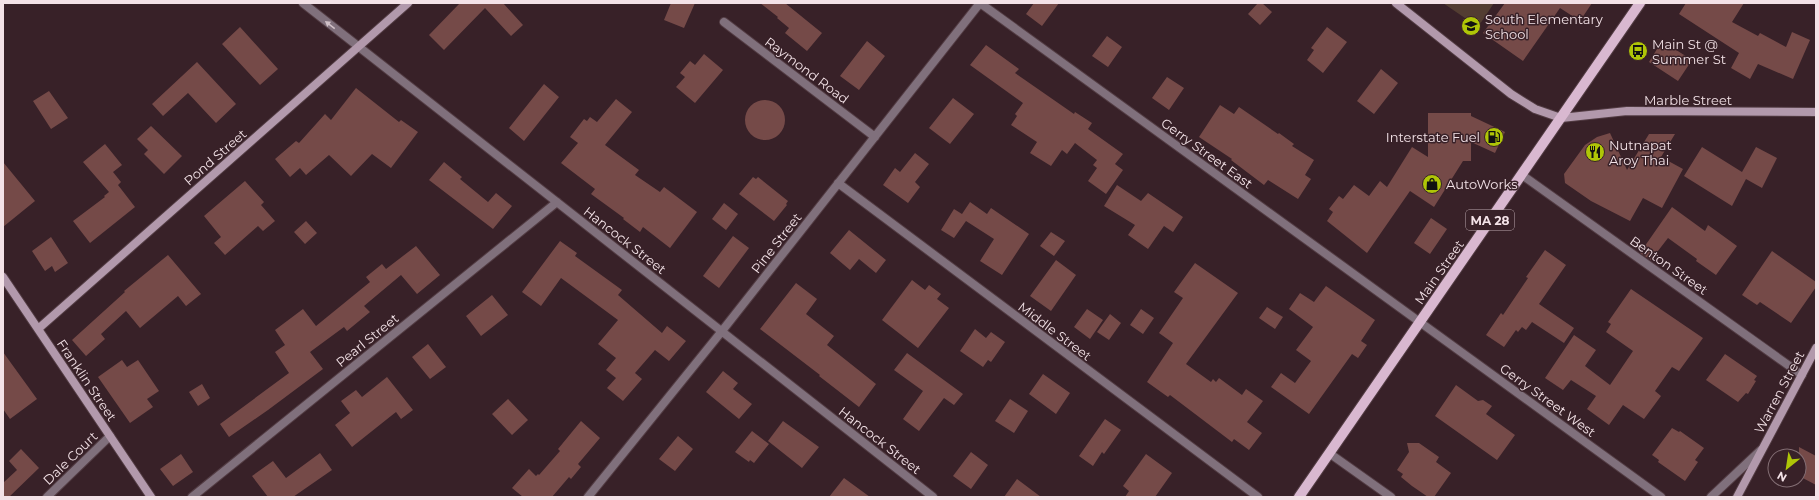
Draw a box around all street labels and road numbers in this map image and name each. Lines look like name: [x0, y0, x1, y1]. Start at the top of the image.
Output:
street label: Raymond Road: [762, 33, 852, 107]
street label: Marble Street: [1644, 92, 1732, 108]
street label: Gerry Street East: [1158, 114, 1256, 192]
street label: Pond Street: [180, 125, 250, 189]
street label: Hancock Street: [581, 203, 669, 277]
street label: Pine Street: [747, 210, 805, 276]
road number: MA 28: [1466, 210, 1514, 230]
street label: Benton Street: [1627, 232, 1711, 298]
street label: Main Street: [1411, 237, 1467, 307]
street label: Middle Street: [1015, 298, 1095, 364]
street label: Pearl Street: [333, 310, 401, 370]
street label: Franklin Street: [54, 336, 120, 424]
street label: Warren Street: [1751, 348, 1807, 436]
street label: Gerry Street West: [1497, 360, 1599, 440]
street label: Hancock Street: [836, 403, 924, 477]
street label: Dale Court: [39, 428, 101, 488]

